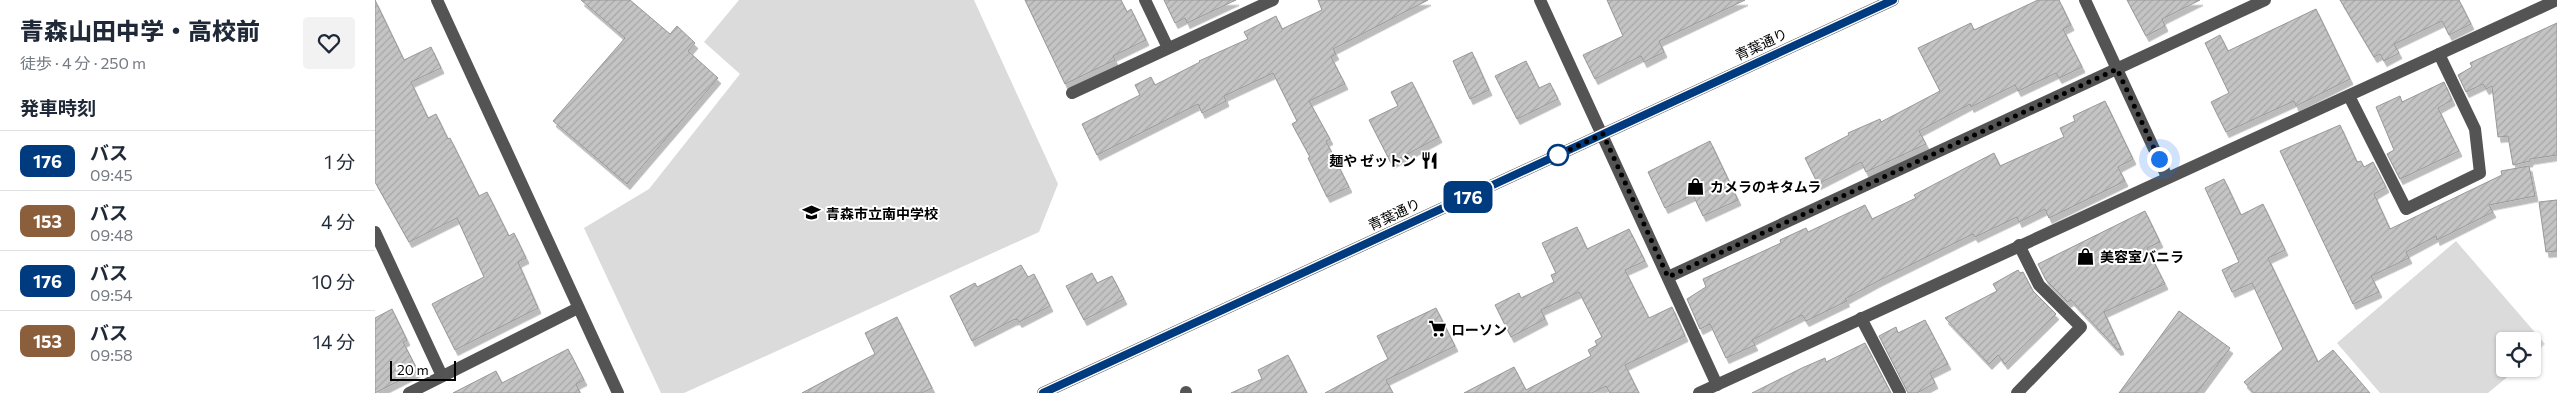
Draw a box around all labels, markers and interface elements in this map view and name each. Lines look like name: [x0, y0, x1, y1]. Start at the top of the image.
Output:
text: 青森山田中学・高校前: [20, 16, 260, 45]
button: heart: [303, 17, 355, 69]
street label: 青葉通り: [1732, 24, 1790, 64]
text: 徒歩 · 4 分 · 250 m: [20, 53, 146, 72]
text: 発車時刻: [20, 96, 96, 119]
text: バス: [90, 141, 128, 164]
unlabelled marker: [1547, 144, 1569, 166]
your location: [2147, 147, 2172, 172]
text: 176: [33, 150, 62, 172]
text: 1 分: [324, 150, 355, 173]
restaurant icon: 麺や ゼットン: [1420, 150, 1440, 170]
place label: 麺や ゼットン: [1329, 152, 1416, 169]
text: 09:45: [90, 165, 133, 184]
shop icon: カメラのキタムラ: [1686, 176, 1706, 196]
place label: カメラのキタムラ: [1710, 178, 1821, 195]
line badge: 176: [1439, 181, 1497, 213]
text: 176: [1453, 186, 1483, 208]
street label: 青葉通り: [1365, 194, 1423, 234]
text: バス: [90, 201, 128, 224]
school or university icon: 青森市立南中学校: [802, 203, 822, 223]
place label: 青森市立南中学校: [826, 205, 938, 222]
text: 153: [33, 210, 62, 232]
text: 4 分: [321, 210, 355, 233]
text: 09:48: [90, 225, 133, 244]
shop icon: 美容室バニラ: [2076, 246, 2096, 266]
place label: 美容室バニラ: [2100, 248, 2184, 265]
text: バス: [90, 261, 128, 284]
text: 176: [33, 270, 62, 292]
text: 10 分: [312, 270, 355, 293]
text: 09:54: [90, 285, 133, 304]
supermarket icon: ローソン: [1427, 319, 1447, 339]
text: バス: [90, 321, 128, 344]
place label: ローソン: [1451, 321, 1507, 338]
text: 153: [33, 330, 62, 352]
text: 14 分: [313, 330, 355, 353]
map controls: [2496, 332, 2541, 377]
button: locate: [2496, 332, 2541, 377]
text: 09:58: [90, 345, 133, 364]
scale bar: [390, 358, 456, 381]
text: 20 m: [397, 361, 429, 378]

